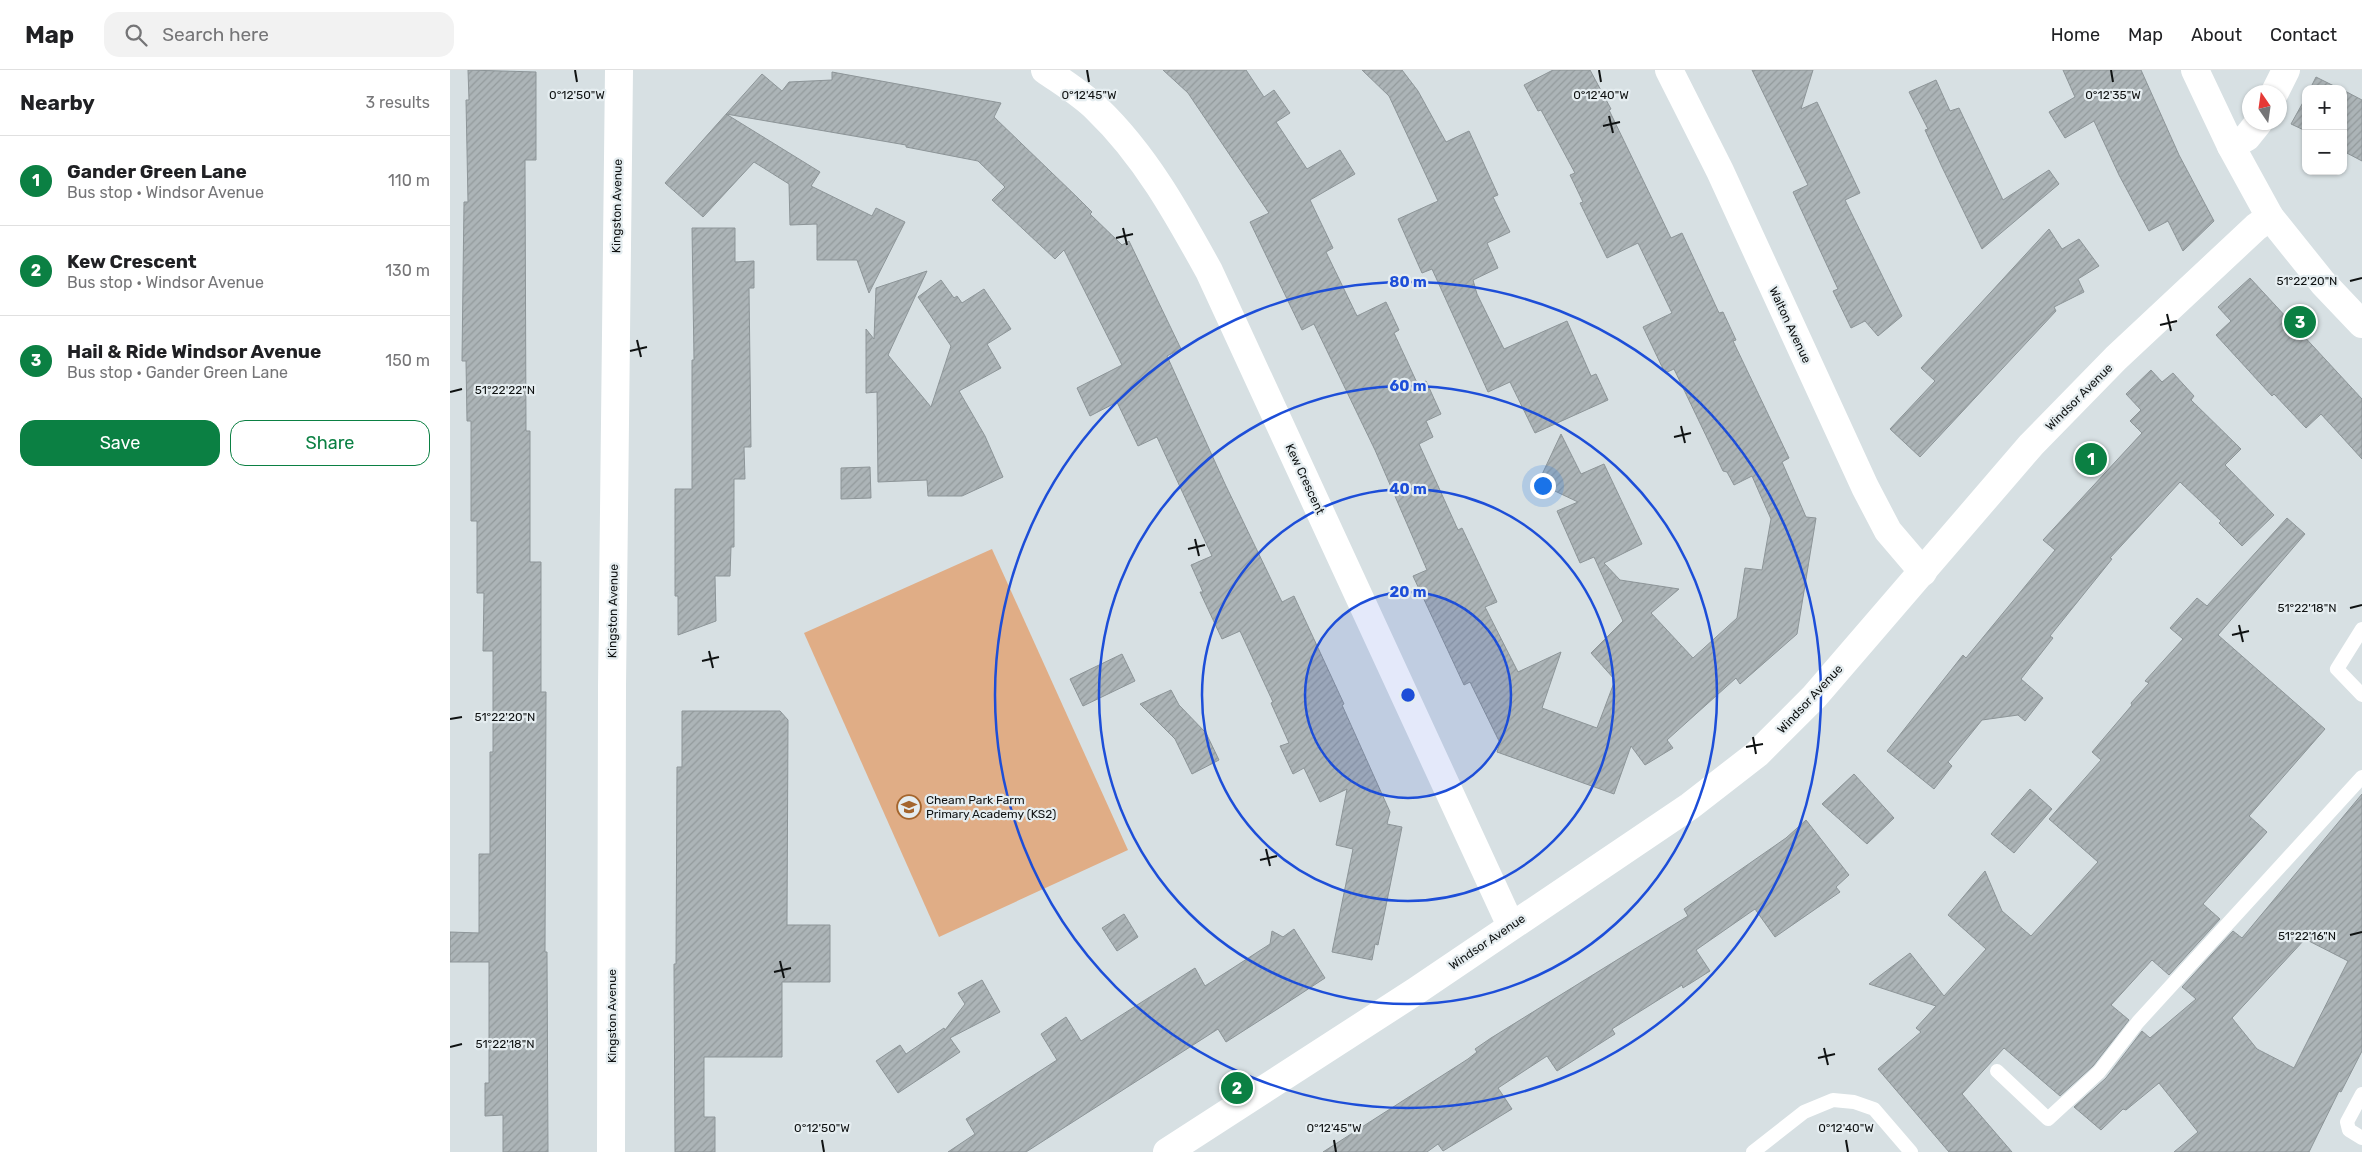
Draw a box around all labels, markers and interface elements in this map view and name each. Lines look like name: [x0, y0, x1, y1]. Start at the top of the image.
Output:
search box: [104, 12, 454, 57]
text: Map: [25, 21, 74, 49]
icon: search: [122, 21, 150, 49]
text: Search here: [162, 23, 269, 46]
text: Home: [2051, 24, 2100, 46]
text: Map: [2128, 24, 2163, 46]
text: About: [2191, 24, 2242, 46]
text: Contact: [2270, 24, 2337, 46]
north arrow: [2242, 85, 2287, 130]
map controls: [2302, 85, 2347, 175]
button: +: [2302, 85, 2347, 130]
text: 0°12'50"W: [549, 88, 605, 102]
text: 0°12'45"W: [1061, 88, 1117, 102]
text: 0°12'40"W: [1573, 88, 1629, 102]
text: 0°12'35"W: [2085, 88, 2141, 102]
text: Nearby: [20, 90, 95, 115]
text: 3 results: [365, 93, 430, 112]
button: −: [2302, 130, 2347, 175]
street label: Kingston Avenue: [609, 159, 625, 253]
text: Gander Green Lane: [67, 160, 247, 183]
text: 1: [32, 171, 40, 190]
text: 110 m: [388, 171, 430, 190]
text: Bus stop · Windsor Avenue: [67, 183, 264, 202]
text: Kew Crescent: [67, 250, 197, 273]
text: 2: [31, 261, 41, 280]
text: 130 m: [385, 261, 430, 280]
text: Bus stop · Windsor Avenue: [67, 273, 264, 292]
text: 80 m: [1389, 273, 1427, 291]
text: 51°22'20"N: [2277, 274, 2337, 288]
street label: Walton Avenue: [1766, 285, 1814, 366]
pin: 3: [2284, 303, 2316, 341]
text: Hail & Ride Windsor Avenue: [67, 340, 321, 363]
text: 3: [31, 351, 41, 370]
text: 150 m: [385, 351, 430, 370]
street label: Windsor Avenue: [2043, 360, 2116, 433]
text: Bus stop · Gander Green Lane: [67, 363, 288, 382]
text: 60 m: [1390, 377, 1426, 395]
text: 51°22'22"N: [475, 383, 535, 397]
button: Save: [20, 420, 220, 466]
button: Share: [230, 420, 430, 466]
pin: 1: [2075, 440, 2107, 478]
street label: Kew Crescent: [1283, 442, 1328, 517]
your location: [1530, 473, 1556, 499]
text: 40 m: [1389, 480, 1427, 498]
street label: Kingston Avenue: [605, 564, 621, 658]
text: 20 m: [1390, 583, 1426, 601]
text: 51°22'18"N: [2277, 601, 2337, 615]
street label: Windsor Avenue: [1775, 662, 1846, 736]
centre of rings: [1399, 686, 1417, 704]
text: 51°22'20"N: [475, 710, 535, 724]
place label: Cheam Park Farm Primary Academy (KS2): [926, 793, 1056, 821]
school or university icon: Cheam Park Farm Primary Academy (KS2): [896, 794, 922, 820]
street label: Windsor Avenue: [1446, 911, 1528, 973]
text: 51°22'16"N: [2278, 929, 2336, 943]
street label: Kingston Avenue: [605, 969, 619, 1063]
text: 51°22'18"N: [475, 1037, 535, 1051]
pin: 2: [1221, 1069, 1253, 1107]
text: 0°12'50"W: [794, 1121, 850, 1135]
text: 0°12'45"W: [1306, 1121, 1362, 1135]
text: 0°12'40"W: [1818, 1121, 1874, 1135]

